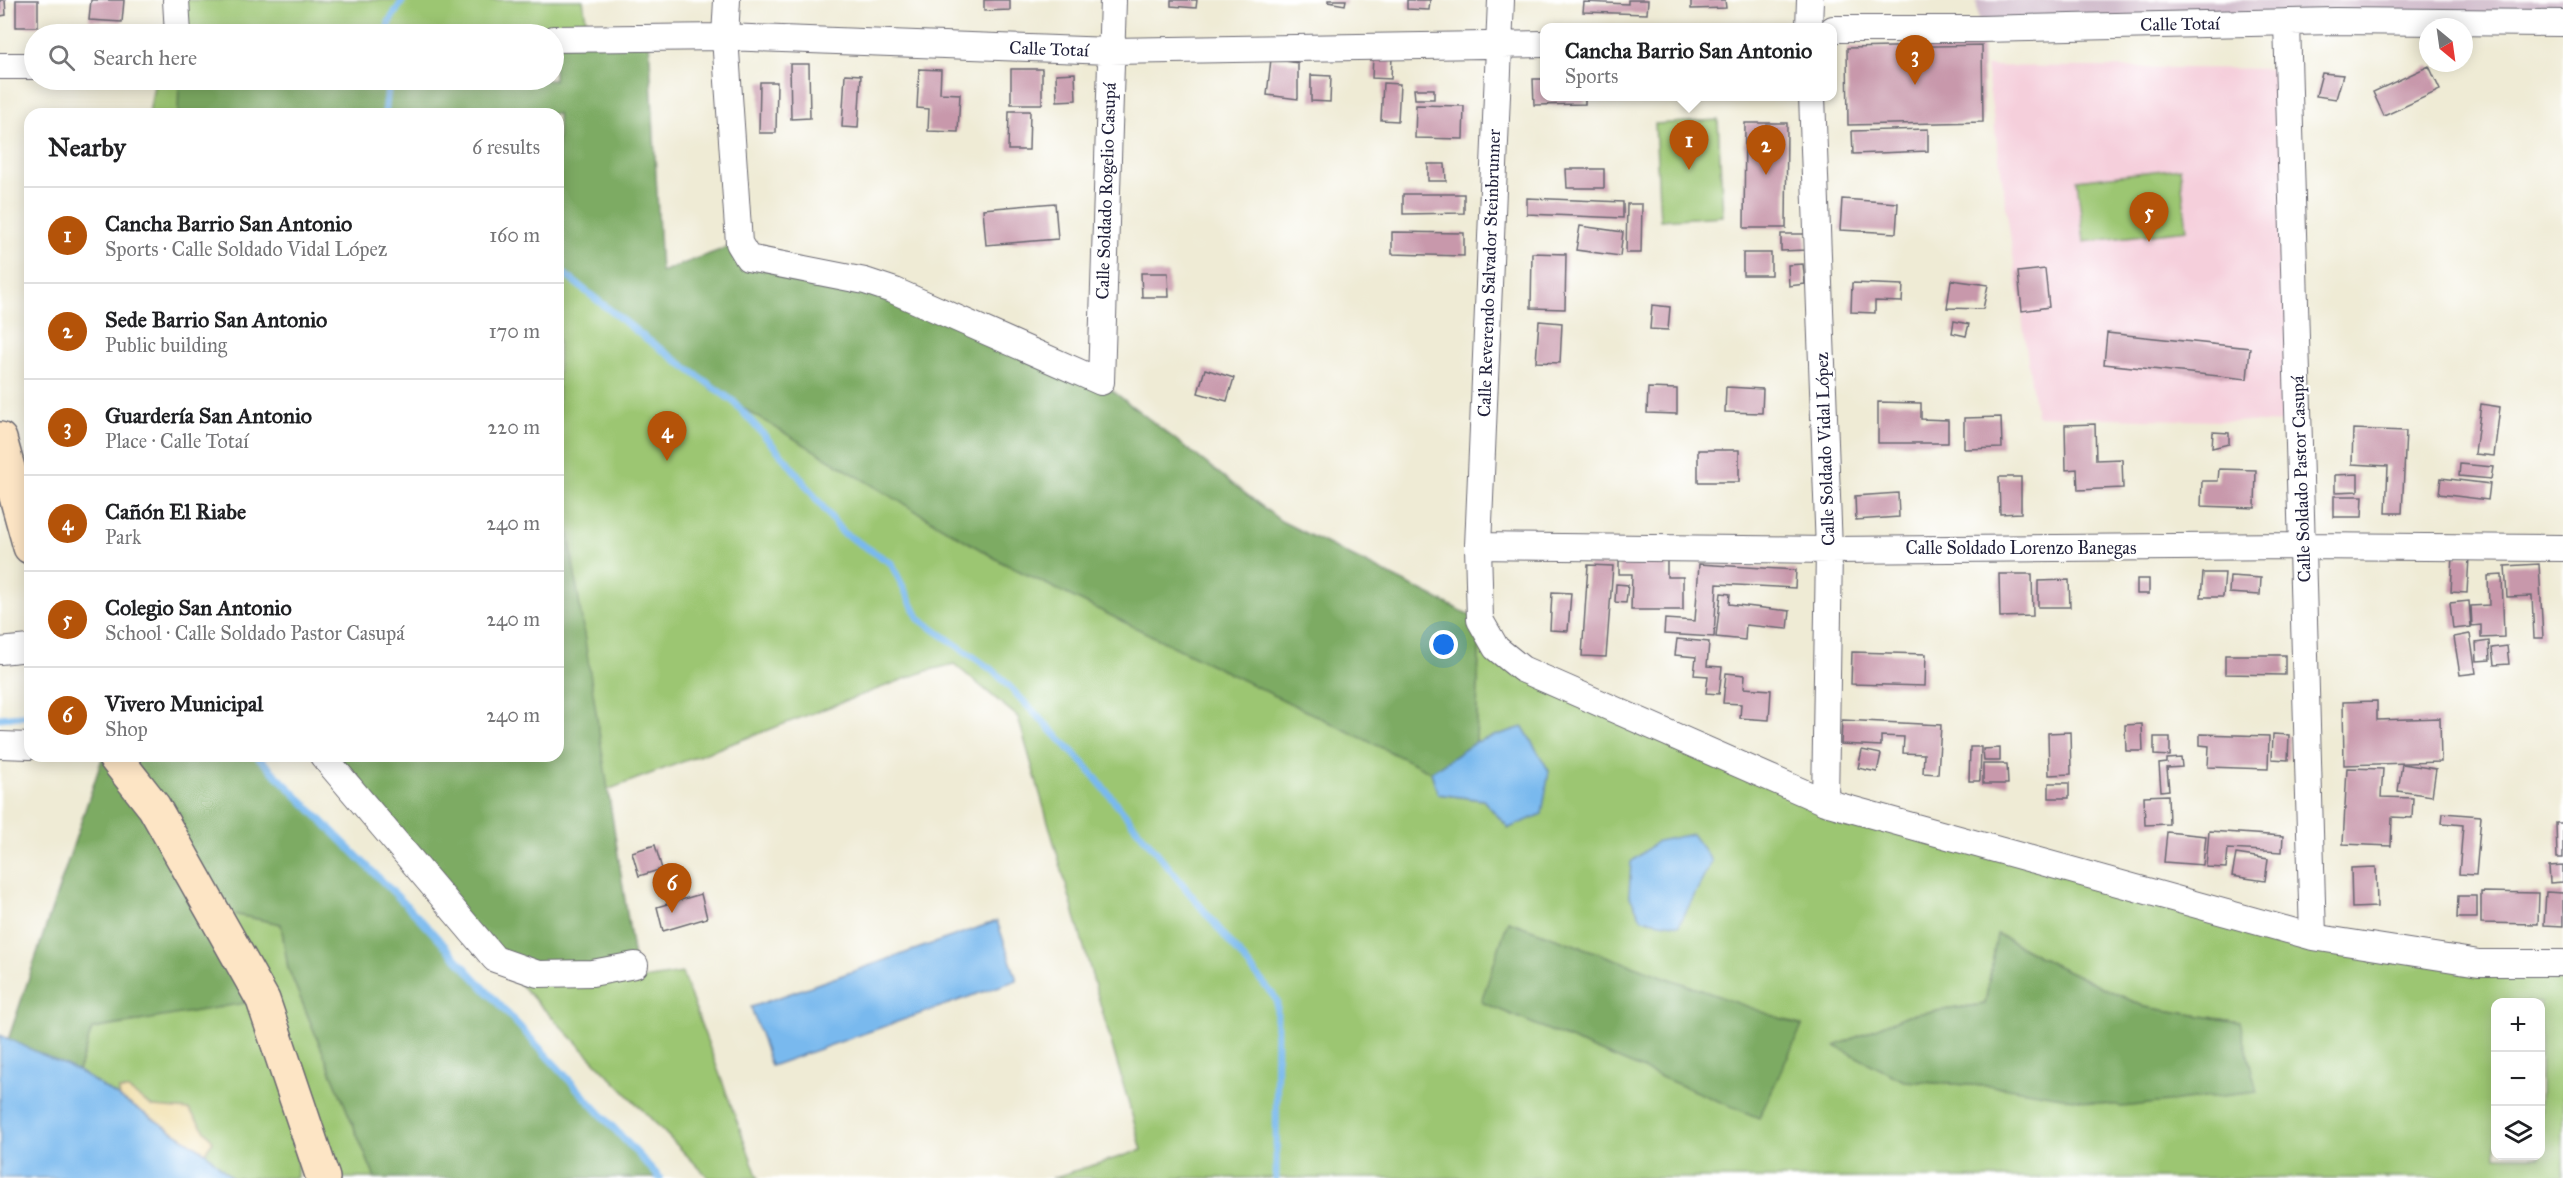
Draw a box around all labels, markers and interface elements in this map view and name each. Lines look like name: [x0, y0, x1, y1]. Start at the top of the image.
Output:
street label: Calle Totaí: [2140, 12, 2221, 36]
north arrow: [2419, 18, 2473, 72]
popup: [1540, 23, 1837, 101]
search box: [24, 24, 564, 90]
pin: 3: [1896, 36, 1934, 85]
street label: Calle Totaí: [1009, 37, 1090, 61]
text: Cancha Barrio San Antonio: [1565, 37, 1812, 64]
icon: search: [45, 41, 78, 74]
text: Search here: [93, 44, 197, 71]
text: Sports: [1565, 64, 1618, 88]
street label: Calle Soldado Rogelio Casupá: [1091, 82, 1122, 300]
pin: 1: [1670, 120, 1708, 170]
pin: 2: [1746, 126, 1786, 175]
street label: Calle Reverendo Salvador Steinbrunner: [1473, 128, 1505, 417]
text: Nearby: [48, 131, 126, 163]
text: 6 results: [472, 135, 540, 159]
pin: 5: [2130, 192, 2168, 242]
text: Cancha Barrio San Antonio: [105, 210, 352, 237]
text: 1: [64, 223, 71, 247]
text: 160 m: [489, 223, 540, 247]
text: Sports · Calle Soldado Vidal López: [105, 237, 387, 261]
text: Sede Barrio San Antonio: [105, 306, 327, 333]
text: 2: [63, 319, 72, 343]
text: 170 m: [489, 319, 540, 343]
text: Public building: [105, 333, 227, 357]
street label: Calle Soldado Vidal López: [1811, 352, 1839, 546]
street label: Calle Soldado Pastor Casupá: [2286, 375, 2316, 583]
text: Guardería San Antonio: [105, 402, 312, 429]
pin: 4: [648, 412, 686, 461]
text: 3: [64, 415, 72, 439]
text: 220 m: [488, 415, 540, 439]
text: Place · Calle Totaí: [105, 429, 249, 453]
text: Cañón El Riabe: [105, 498, 246, 525]
text: 4: [62, 511, 73, 535]
text: 240 m: [486, 511, 540, 535]
text: Park: [105, 525, 141, 549]
street label: Calle Soldado Lorenzo Banegas: [1905, 537, 2137, 560]
text: Colegio San Antonio: [105, 594, 292, 621]
text: 5: [63, 607, 72, 631]
text: 240 m: [486, 607, 540, 631]
text: School · Calle Soldado Pastor Casupá: [105, 621, 405, 645]
your location: [1429, 630, 1458, 659]
text: Vivero Municipal: [105, 690, 263, 717]
text: 6: [62, 703, 73, 727]
text: 240 m: [486, 703, 540, 727]
text: Shop: [105, 717, 148, 741]
pin: 6: [652, 864, 692, 913]
map controls: [2491, 998, 2545, 1160]
button: +: [2491, 998, 2545, 1052]
button: −: [2491, 1052, 2545, 1106]
button: layers: [2491, 1106, 2545, 1160]

